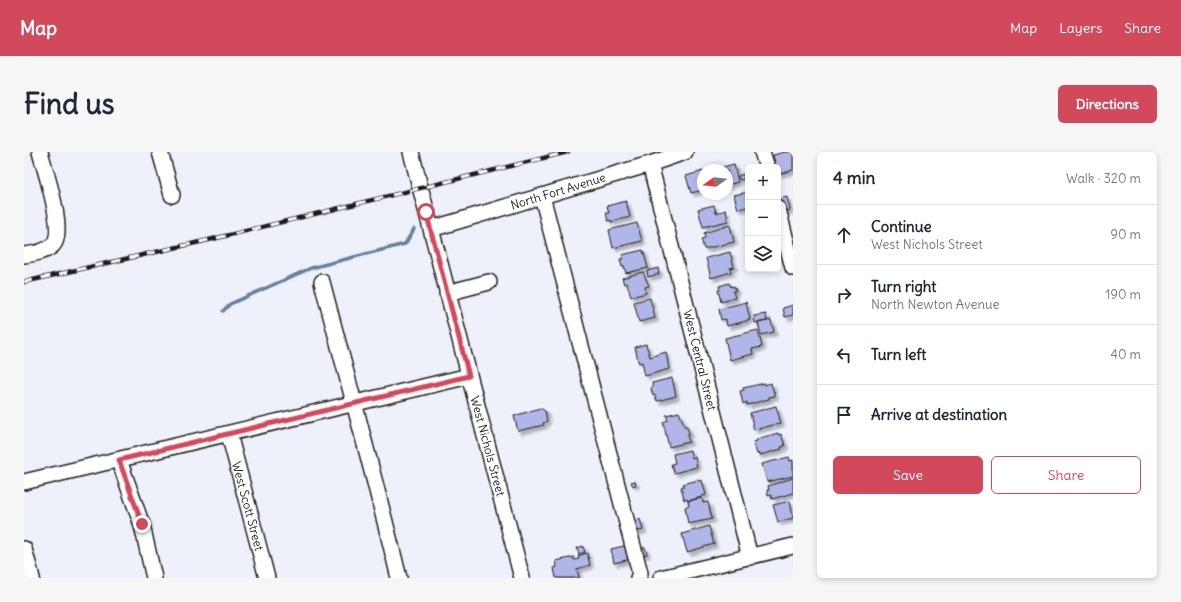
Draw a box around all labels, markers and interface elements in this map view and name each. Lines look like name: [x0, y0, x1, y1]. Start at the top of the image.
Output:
text: Map: [20, 16, 57, 40]
text: Map: [1010, 19, 1037, 37]
text: Layers: [1059, 19, 1102, 37]
text: Share: [1124, 19, 1161, 37]
button: Directions: [1058, 85, 1157, 123]
text: Find us: [24, 86, 115, 122]
north arrow: [697, 164, 733, 200]
map controls: [745, 164, 781, 272]
button: +: [745, 164, 781, 200]
text: 4 min: [833, 167, 875, 189]
street label: North Fort Avenue: [509, 169, 607, 213]
text: Walk · 320 m: [1066, 170, 1141, 187]
button: −: [745, 200, 781, 236]
route start: [417, 203, 435, 221]
text: Continue: [871, 217, 932, 236]
icon: ahead: [833, 224, 855, 246]
text: 90 m: [1110, 226, 1141, 243]
button: layers: [745, 236, 781, 272]
text: West Nichols Street: [871, 236, 983, 253]
text: Turn right: [871, 277, 936, 296]
icon: right: [833, 284, 855, 306]
text: 190 m: [1105, 286, 1141, 303]
text: North Newton Avenue: [871, 296, 999, 313]
street label: West Central Street: [680, 308, 720, 412]
icon: left: [833, 344, 855, 366]
text: Turn left: [871, 345, 926, 364]
text: 40 m: [1110, 346, 1141, 363]
street label: West Nichols Street: [467, 394, 509, 498]
icon: arrive: [833, 404, 855, 426]
text: Arrive at destination: [871, 405, 1007, 424]
button: Save: [833, 456, 983, 494]
button: Share: [991, 456, 1141, 494]
street label: West Scott Street: [229, 460, 267, 552]
route end: [133, 515, 151, 533]

